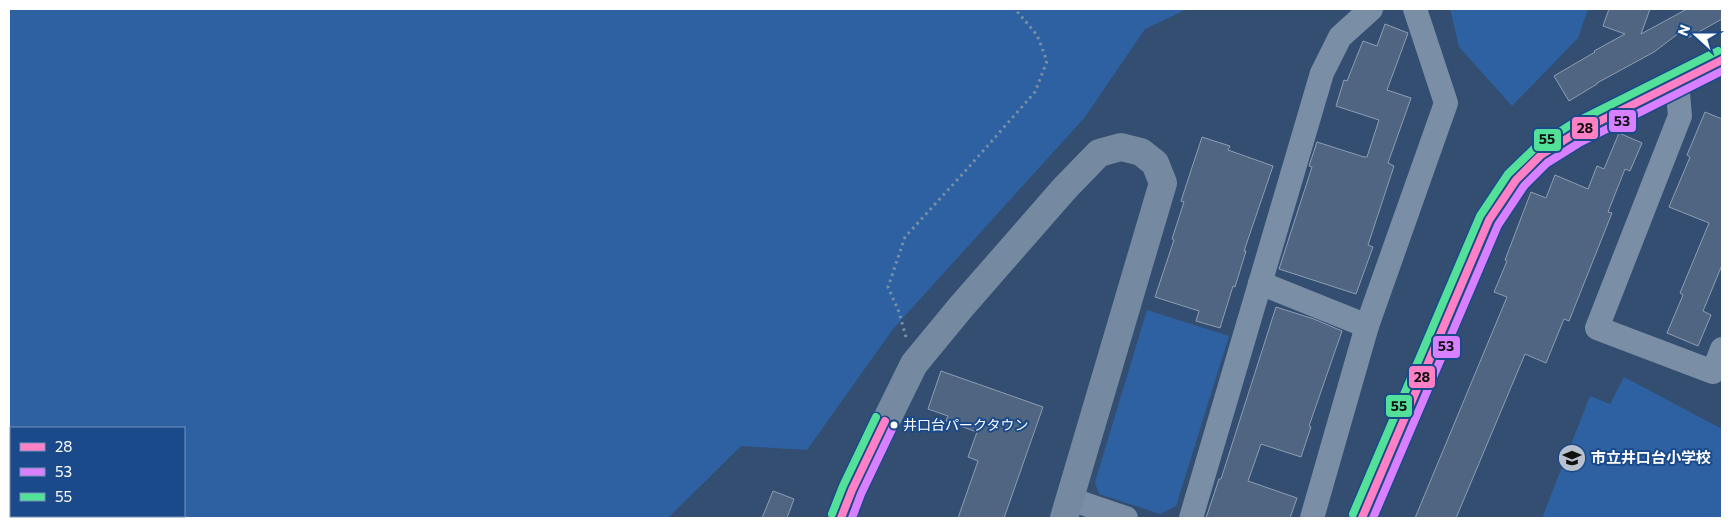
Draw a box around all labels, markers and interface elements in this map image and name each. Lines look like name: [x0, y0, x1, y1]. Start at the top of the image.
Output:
north arrow: [1671, 10, 1721, 60]
text: N: [1674, 22, 1693, 38]
line badge: 53: [1608, 109, 1637, 133]
text: 53: [1614, 112, 1630, 129]
line badge: 28: [1571, 116, 1599, 140]
text: 28: [1577, 119, 1594, 136]
line badge: 55: [1533, 128, 1562, 152]
text: 55: [1539, 130, 1555, 147]
line badge: 53: [1432, 335, 1461, 359]
text: 53: [1438, 337, 1454, 354]
line badge: 28: [1408, 365, 1436, 389]
text: 28: [1414, 368, 1431, 385]
line badge: 55: [1385, 394, 1413, 418]
text: 55: [1391, 397, 1407, 414]
place label: 井口台パークタウン: [903, 416, 1028, 433]
marker: 井口台パークタウン: [889, 420, 899, 430]
legend: [10, 427, 185, 517]
text: 28: [55, 437, 72, 455]
school or university icon: 市立井口台小学校: [1557, 443, 1587, 473]
place label: 市立井口台小学校: [1591, 448, 1711, 466]
text: 53: [55, 462, 72, 480]
text: 55: [55, 487, 72, 505]

